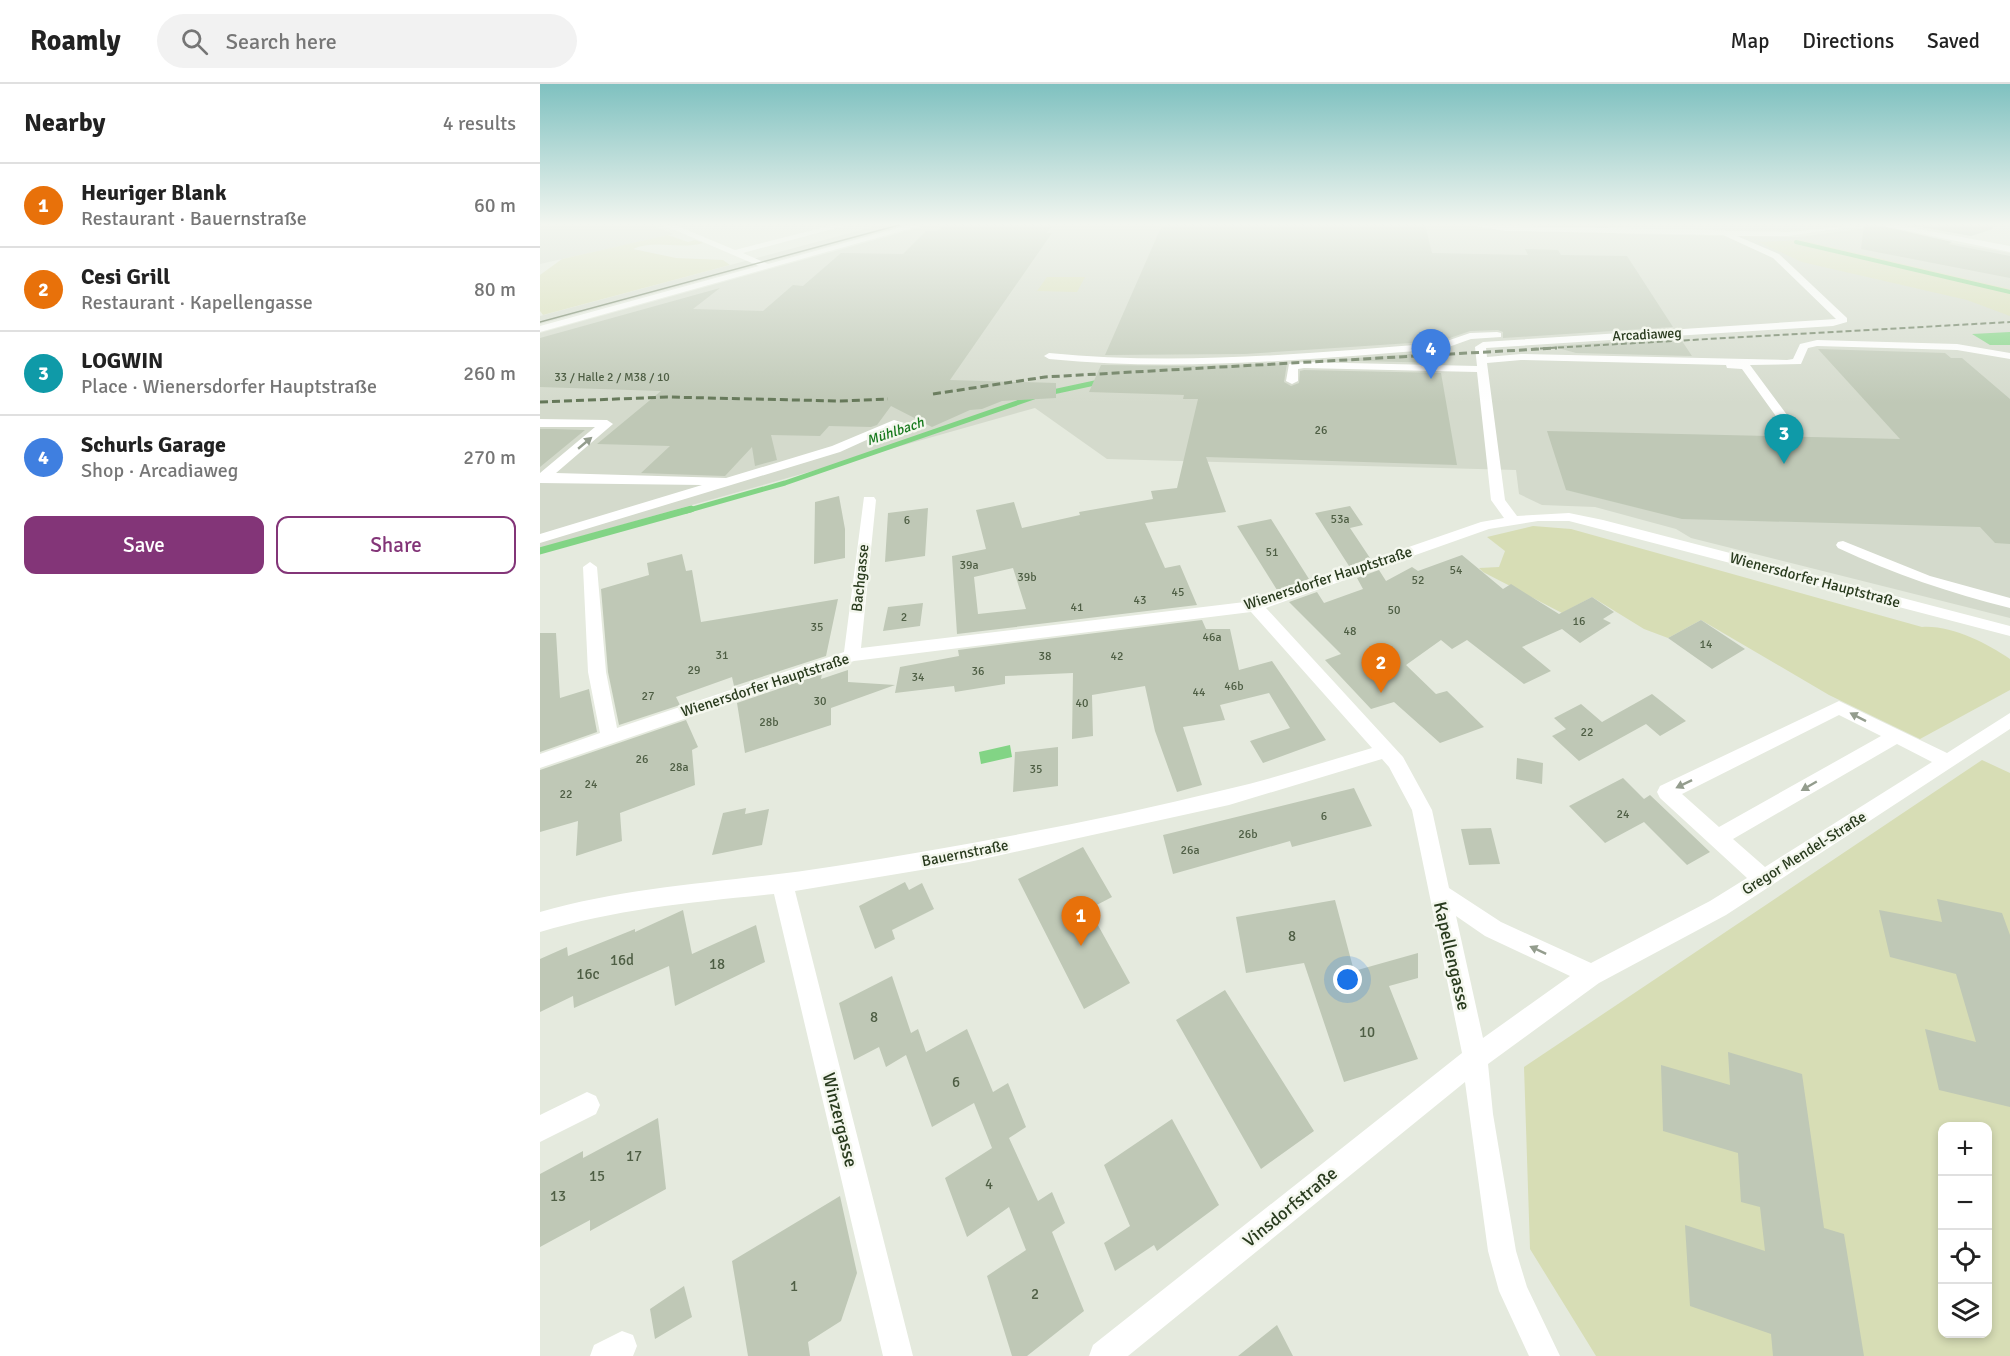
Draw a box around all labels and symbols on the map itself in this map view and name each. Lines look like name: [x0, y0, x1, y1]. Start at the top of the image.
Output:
street label: Arcadiaweg: [1612, 324, 1682, 345]
pin: 4: [1412, 330, 1450, 379]
house number: 33 / Halle 2 / M38 / 10: [554, 370, 670, 385]
water label: Mühlbach: [864, 414, 926, 449]
pin: 3: [1764, 414, 1804, 464]
house number: 26: [1315, 423, 1327, 438]
one-way arrow: [577, 437, 592, 450]
house number: 53a: [1330, 512, 1350, 527]
house number: 6: [904, 513, 910, 528]
street label: Wienersdorfer Hauptstraße: [1242, 542, 1414, 614]
street label: Bachgasse: [847, 543, 873, 613]
house number: 51: [1266, 545, 1278, 560]
street label: Wienersdorfer Hauptstraße: [1728, 549, 1902, 611]
house number: 39a: [959, 558, 979, 573]
house number: 54: [1450, 563, 1463, 578]
house number: 39b: [1017, 570, 1037, 585]
house number: 52: [1412, 573, 1424, 588]
house number: 45: [1172, 585, 1184, 600]
house number: 43: [1134, 593, 1146, 608]
house number: 41: [1071, 600, 1083, 615]
house number: 50: [1388, 603, 1400, 618]
house number: 2: [901, 610, 907, 625]
house number: 16: [1573, 614, 1585, 629]
house number: 35: [811, 620, 823, 635]
house number: 48: [1344, 624, 1356, 639]
house number: 46a: [1202, 630, 1222, 645]
house number: 14: [1700, 637, 1713, 652]
pin: 2: [1362, 644, 1400, 693]
house number: 31: [716, 648, 728, 663]
street label: Wienersdorfer Hauptstraße: [679, 649, 851, 721]
house number: 38: [1039, 649, 1051, 664]
house number: 42: [1111, 649, 1123, 664]
house number: 29: [688, 663, 700, 678]
house number: 36: [972, 664, 984, 679]
house number: 34: [912, 670, 925, 685]
house number: 46b: [1224, 679, 1244, 694]
house number: 44: [1193, 685, 1206, 700]
house number: 27: [642, 689, 654, 704]
house number: 30: [814, 694, 826, 709]
house number: 40: [1076, 696, 1088, 711]
one-way arrow: [1850, 712, 1867, 722]
house number: 28b: [759, 715, 779, 730]
house number: 22: [1581, 725, 1593, 740]
house number: 26: [636, 752, 648, 767]
house number: 28a: [669, 760, 689, 775]
house number: 35: [1030, 762, 1042, 777]
house number: 24: [585, 777, 598, 792]
one-way arrow: [1675, 779, 1692, 788]
one-way arrow: [1800, 781, 1817, 791]
house number: 22: [560, 787, 572, 802]
house number: 24: [1617, 807, 1630, 822]
street label: Gregor Mendel-Straße: [1739, 807, 1869, 899]
house number: 6: [1321, 809, 1327, 824]
house number: 26b: [1238, 827, 1258, 842]
street label: Bauernstraße: [920, 836, 1010, 870]
house number: 26a: [1180, 843, 1200, 858]
pin: 1: [1062, 896, 1100, 946]
street label: Kapellengasse: [1429, 900, 1475, 1012]
house number: 8: [1288, 927, 1296, 945]
one-way arrow: [1529, 945, 1547, 955]
house number: 16d: [610, 951, 634, 969]
house number: 18: [709, 955, 725, 973]
house number: 16c: [576, 965, 600, 983]
your location: [1333, 965, 1362, 994]
house number: 8: [870, 1008, 878, 1026]
house number: 10: [1359, 1023, 1375, 1041]
street label: Winzergasse: [818, 1070, 862, 1170]
house number: 6: [952, 1073, 960, 1091]
house number: 17: [626, 1147, 642, 1165]
street label: Vinsdorfstraße: [1238, 1162, 1342, 1252]
house number: 15: [589, 1167, 605, 1185]
house number: 4: [985, 1175, 993, 1193]
house number: 13: [550, 1187, 566, 1205]
house number: 1: [790, 1277, 798, 1295]
house number: 2: [1031, 1285, 1039, 1303]

